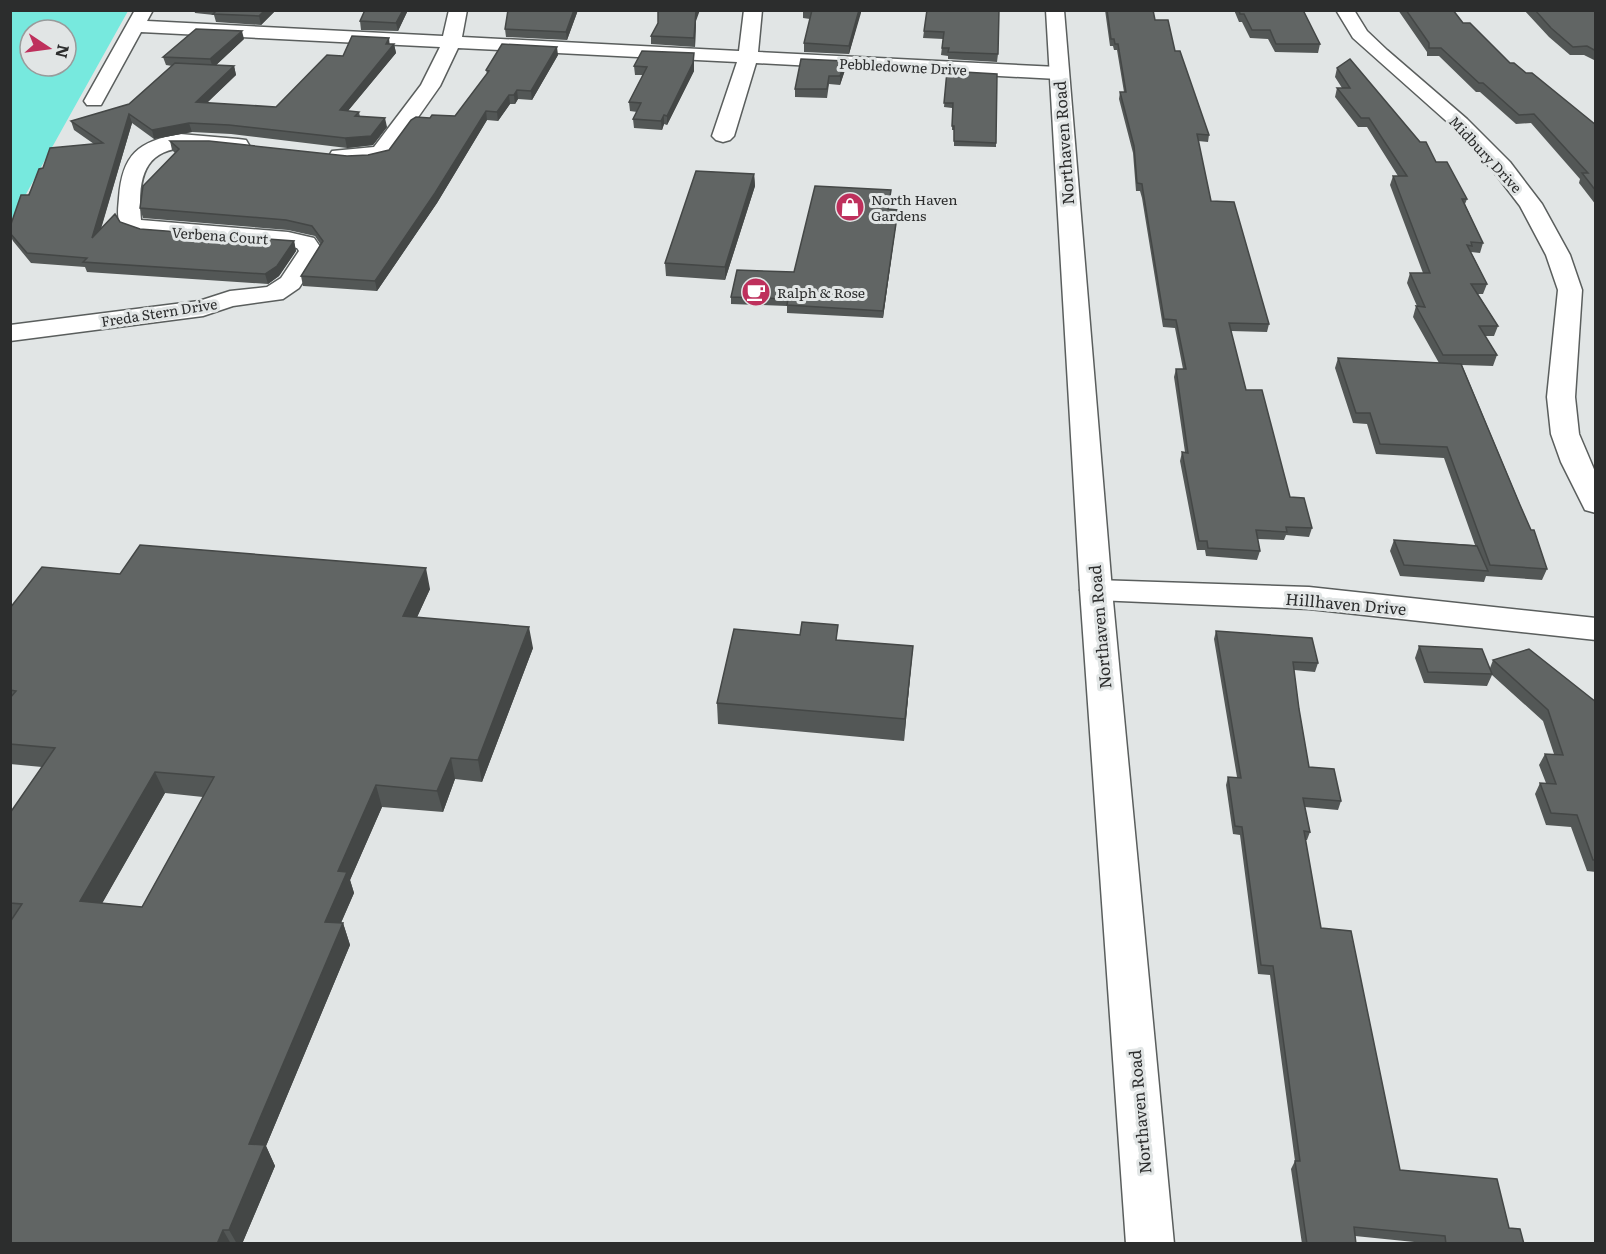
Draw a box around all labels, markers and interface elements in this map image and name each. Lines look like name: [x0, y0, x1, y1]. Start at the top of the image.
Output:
north arrow: [18, 18, 78, 78]
text: N: [50, 42, 77, 61]
street label: Pebbledowne Drive: [839, 53, 967, 79]
street label: Northaven Road: [1047, 80, 1079, 206]
street label: Midbury Drive: [1445, 111, 1527, 197]
place label: North Haven Gardens: [871, 189, 957, 225]
shop icon: North Haven Gardens: [834, 191, 866, 223]
street label: Verbena Court: [171, 222, 269, 248]
cafe icon: Ralph & Rose: [740, 276, 772, 308]
place label: Ralph & Rose: [777, 282, 865, 302]
street label: Freda Stern Drive: [99, 293, 219, 331]
street label: Northaven Road: [1082, 564, 1116, 690]
street label: Hillhaven Drive: [1285, 586, 1407, 620]
street label: Northaven Road: [1122, 1049, 1156, 1175]

